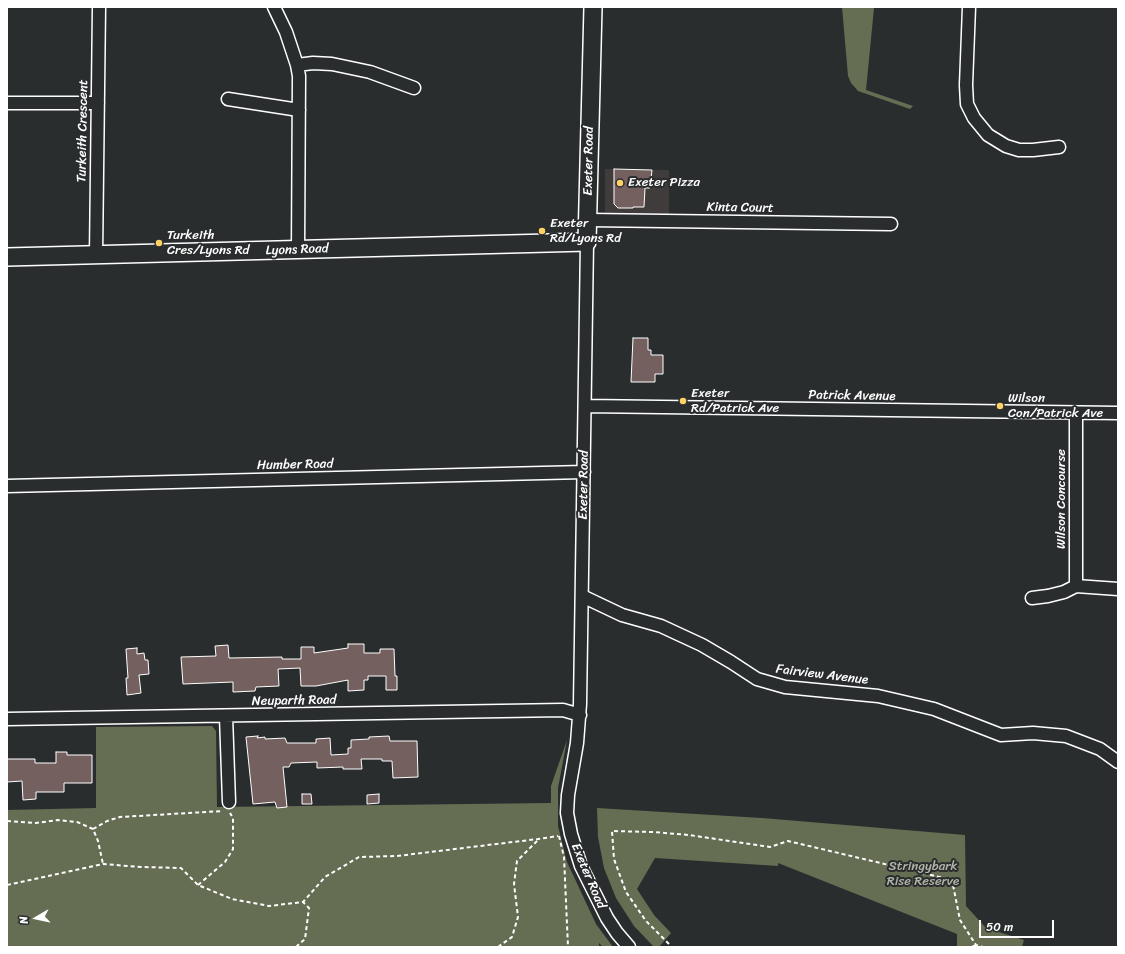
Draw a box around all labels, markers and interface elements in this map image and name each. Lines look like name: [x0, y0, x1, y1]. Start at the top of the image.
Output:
street label: Turkeith Crescent: [74, 79, 92, 183]
street label: Exeter Road: [581, 126, 597, 196]
place label: Exeter Pizza: [628, 175, 700, 191]
marker: Exeter Pizza: [615, 178, 625, 188]
street label: Kinta Court: [706, 200, 774, 216]
place label: Exeter Rd/Lyons Rd: [550, 216, 621, 247]
marker: Exeter Rd/Lyons Rd: [537, 226, 547, 236]
place label: Turkeith Cres/Lyons Rd: [167, 228, 249, 259]
marker: Turkeith Cres/Lyons Rd: [154, 238, 164, 248]
street label: Lyons Road: [265, 241, 329, 259]
place label: Exeter Rd/Patrick Ave: [691, 386, 779, 417]
street label: Patrick Avenue: [808, 387, 896, 405]
place label: Wilson Con/Patrick Ave: [1008, 391, 1103, 422]
marker: Exeter Rd/Patrick Ave: [678, 396, 688, 406]
marker: Wilson Con/Patrick Ave: [995, 401, 1005, 411]
street label: Wilson Concourse: [1054, 449, 1070, 549]
street label: Exeter Road: [576, 450, 592, 520]
street label: Humber Road: [257, 457, 333, 473]
street label: Fairview Avenue: [775, 662, 869, 688]
street label: Neuparth Road: [252, 692, 336, 710]
street label: Exeter Road: [567, 841, 609, 911]
park label: Stringybark Rise Reserve: [887, 859, 959, 890]
north arrow: [16, 898, 56, 938]
scale bar: [981, 912, 1056, 938]
text: N: [14, 915, 34, 925]
text: 50 m: [986, 916, 1013, 938]

